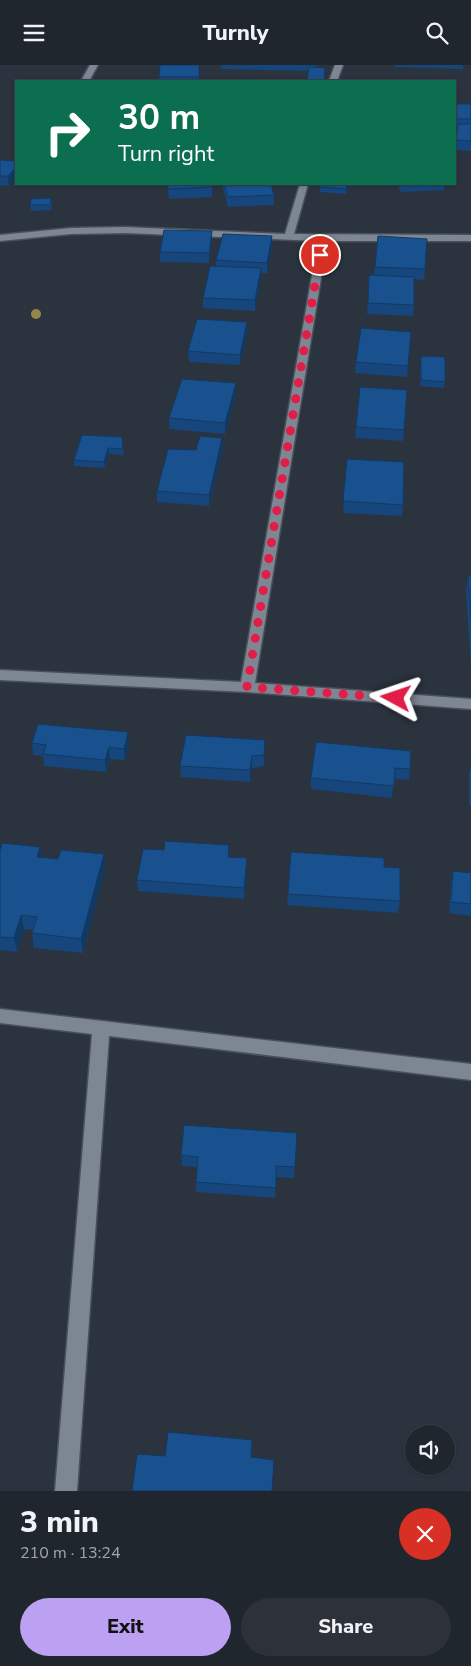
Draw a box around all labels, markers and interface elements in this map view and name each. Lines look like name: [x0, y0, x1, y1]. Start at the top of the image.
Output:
text: Turnly: [202, 18, 269, 48]
icon: menu: [20, 19, 48, 47]
icon: search: [423, 19, 451, 47]
text: 30 m: [118, 94, 200, 141]
icon: right: [35, 100, 100, 165]
text: Turn right: [118, 139, 214, 169]
pin: [299, 234, 341, 276]
icon: arrive: [306, 241, 334, 269]
position arrow: [369, 671, 421, 723]
map controls: [405, 1425, 455, 1475]
button: sound: [405, 1425, 455, 1475]
text: 3 min: [20, 1502, 99, 1543]
button: close: [399, 1508, 451, 1560]
text: 210 m · 13:24: [20, 1542, 121, 1564]
button: Exit: [20, 1598, 231, 1656]
button: Share: [241, 1598, 451, 1656]

